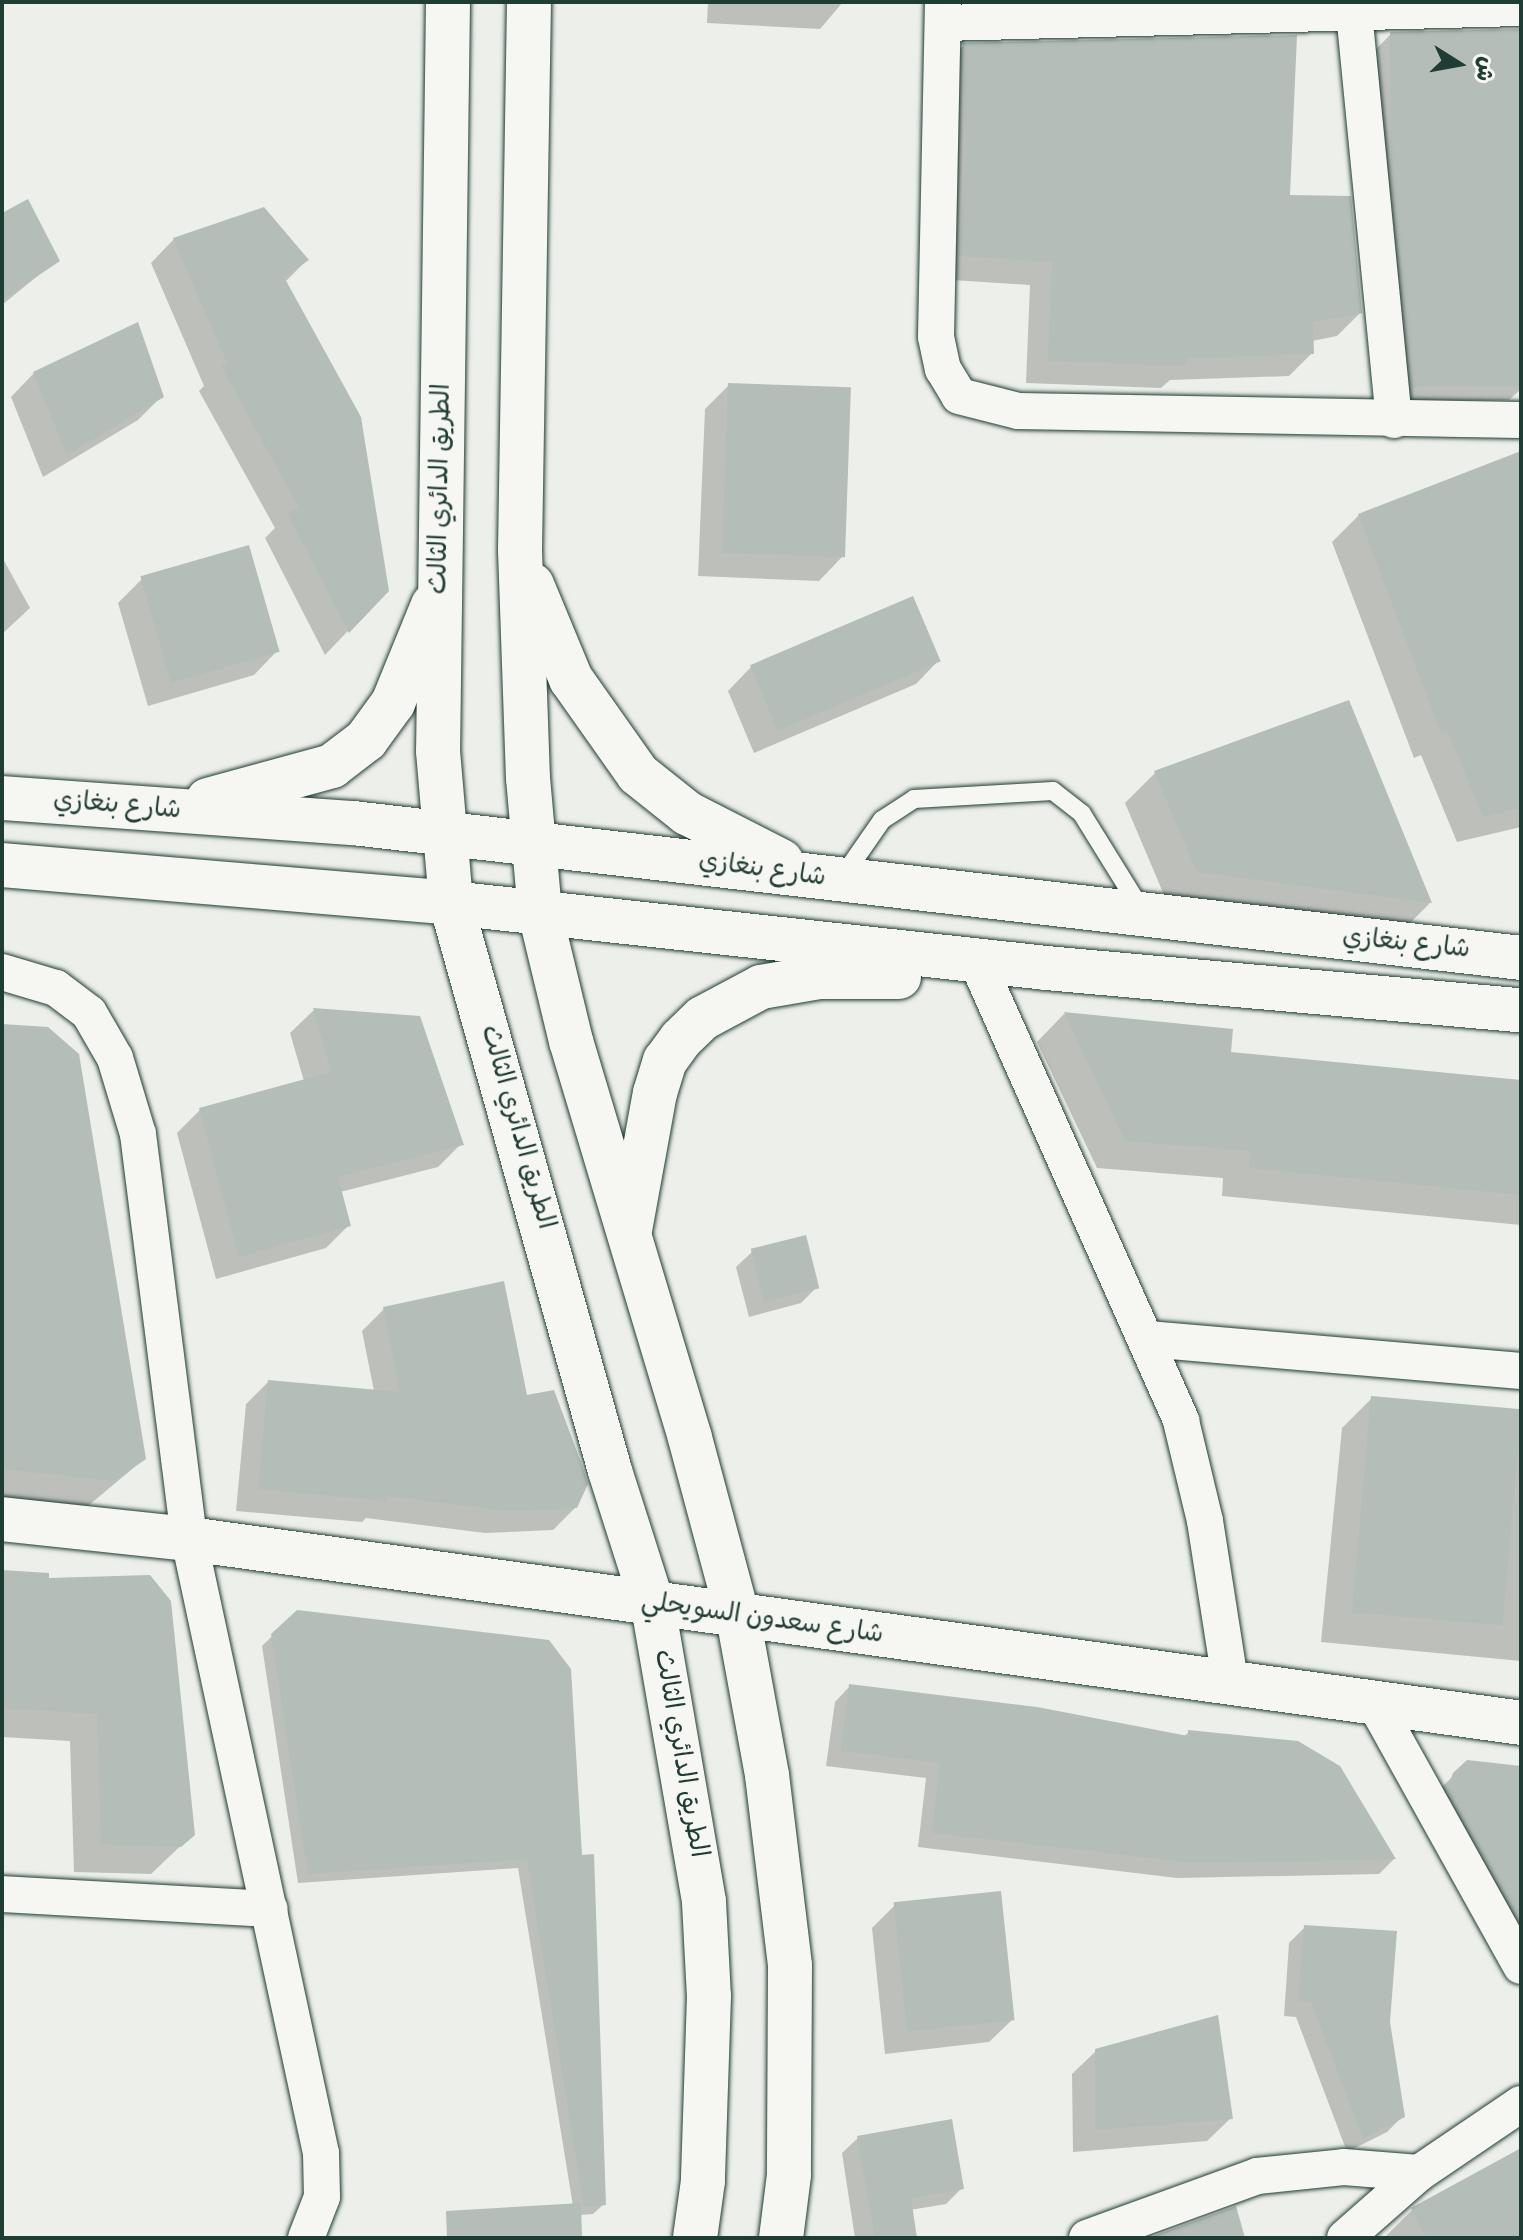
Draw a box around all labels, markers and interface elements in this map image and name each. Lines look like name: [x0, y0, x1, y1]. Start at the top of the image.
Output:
north arrow: [1419, 24, 1499, 104]
text: ش: [1467, 54, 1498, 83]
street label: الطريق الدائري الثالث: [426, 383, 460, 595]
street label: شارع بنغازي: [52, 787, 182, 829]
street label: شارع بنغازي: [696, 848, 828, 896]
street label: شارع بنغازي: [1341, 924, 1471, 968]
street label: الطريق الدائري الثالث: [471, 1022, 559, 1234]
street label: شارع سعدون السويحلي: [639, 1589, 885, 1653]
street label: الطريق الدائري الثالث: [644, 1647, 712, 1861]

